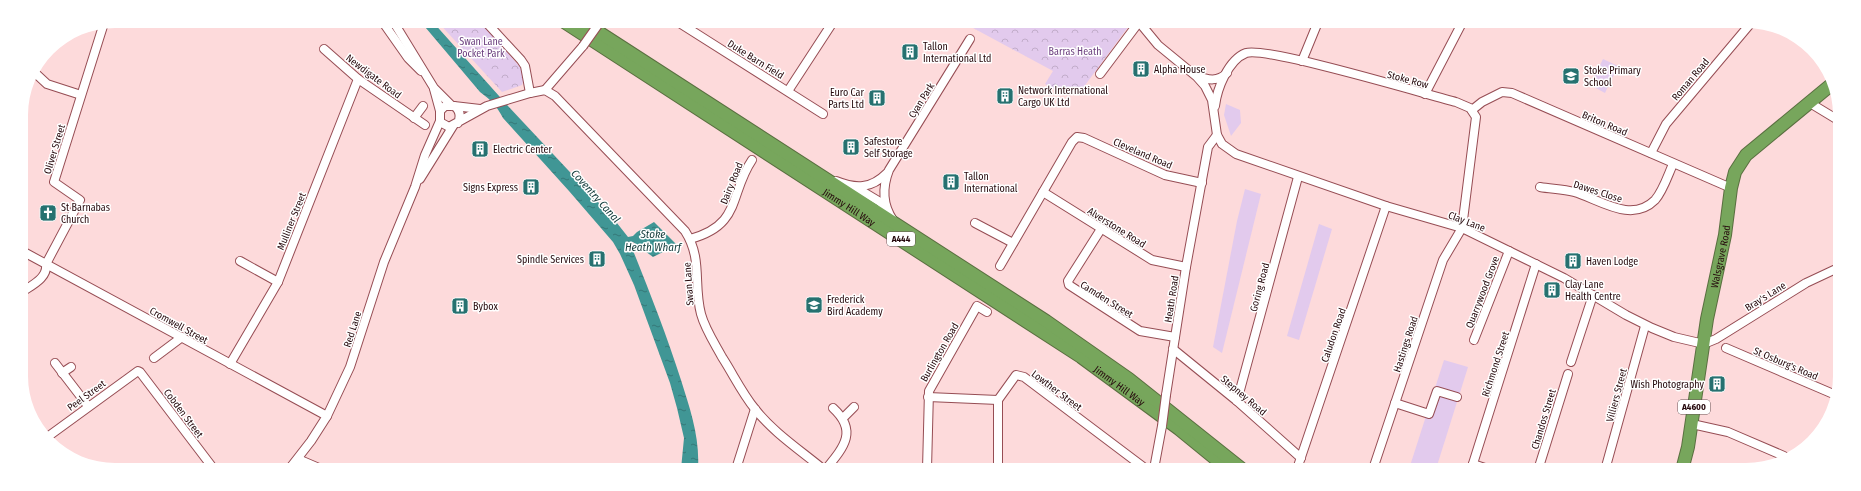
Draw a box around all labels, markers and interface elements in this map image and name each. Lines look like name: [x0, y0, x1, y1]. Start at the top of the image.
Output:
park label: Swan Lane Pocket Park: [457, 36, 505, 60]
street label: Duke Barn Field: [725, 38, 786, 82]
place label: Tallon International Ltd: [923, 41, 991, 65]
building icon: Tallon International Ltd: [900, 42, 920, 62]
park label: Barras Heath: [1049, 46, 1101, 58]
street label: Newdigate Road: [343, 52, 403, 101]
street label: Roman Road: [1670, 56, 1712, 103]
building icon: Alpha House: [1131, 59, 1151, 79]
place label: Alpha House: [1154, 64, 1206, 76]
place label: Stoke Primary School: [1584, 65, 1641, 89]
school or university icon: Stoke Primary School: [1561, 66, 1581, 86]
street label: Stoke Row: [1386, 69, 1430, 91]
street label: Cyan Park: [906, 80, 937, 120]
place label: Network International Cargo UK Ltd: [1018, 85, 1108, 109]
building icon: Network International Cargo UK Ltd: [995, 86, 1015, 106]
place label: Euro Car Parts Ltd: [828, 87, 865, 111]
building icon: Euro Car Parts Ltd: [867, 88, 887, 108]
street label: Briton Road: [1580, 109, 1629, 139]
street label: Oliver Street: [42, 122, 68, 176]
place label: Safestore Self Storage: [864, 136, 913, 160]
street label: Cleveland Road: [1111, 136, 1174, 172]
building icon: Safestore Self Storage: [841, 137, 861, 157]
building icon: Electric Center: [470, 139, 490, 159]
place label: Electric Center: [493, 144, 552, 156]
street label: Dairy Road: [718, 161, 746, 206]
water label: Coventry Canal: [568, 167, 623, 226]
place label: Tallon International: [964, 171, 1018, 195]
building icon: Tallon International: [941, 172, 961, 192]
building icon: Signs Express: [521, 177, 541, 197]
street label: Dawes Close: [1572, 178, 1624, 206]
place label: Signs Express: [463, 182, 518, 194]
street label: Jimmy Hill Way: [820, 186, 878, 229]
street label: Mulliner Street: [275, 190, 309, 252]
place label: St Barnabas Church: [61, 202, 110, 226]
church icon: St Barnabas Church: [38, 203, 58, 223]
street label: Alverstone Road: [1085, 205, 1148, 251]
street label: Clay Lane: [1446, 209, 1487, 234]
street label: Walsgrave Road: [1709, 224, 1733, 289]
water label: Stoke Heath Wharf: [625, 228, 683, 254]
road number: A444: [887, 232, 915, 246]
building icon: Spindle Services: [587, 249, 607, 269]
building icon: Haven Lodge: [1563, 251, 1583, 271]
place label: Spindle Services: [517, 254, 584, 266]
street label: Quarrywood Grove: [1464, 255, 1502, 330]
place label: Haven Lodge: [1586, 256, 1638, 268]
street label: Swan Lane: [681, 262, 696, 306]
street label: Goring Road: [1248, 262, 1272, 313]
street label: Heath Road: [1162, 275, 1182, 324]
street label: Camden Street: [1078, 279, 1136, 321]
place label: Clay Lane Health Centre: [1565, 279, 1621, 303]
building icon: Clay Lane Health Centre: [1542, 280, 1562, 300]
street label: Bray's Lane: [1743, 280, 1788, 314]
place label: Frederick Bird Academy: [827, 294, 883, 318]
school or university icon: Frederick Bird Academy: [804, 295, 824, 315]
building icon: Bybox: [450, 296, 470, 316]
place label: Bybox: [473, 301, 498, 313]
street label: Cromwell Street: [147, 305, 210, 347]
street label: Caludon Road: [1319, 307, 1349, 364]
street label: Red Lane: [341, 310, 364, 349]
street label: Hastings Road: [1391, 315, 1421, 374]
street label: Burlington Road: [918, 321, 962, 384]
street label: Richmond Street: [1480, 329, 1512, 399]
street label: St Osburg's Road: [1752, 345, 1820, 383]
street label: Jimmy Hill Way: [1091, 364, 1147, 409]
street label: Villiers Street: [1604, 366, 1630, 423]
street label: Lowther Street: [1029, 368, 1085, 414]
street label: Stepney Road: [1218, 373, 1269, 418]
building icon: Wish Photography: [1707, 374, 1727, 394]
street label: Peel Street: [65, 377, 109, 414]
place label: Wish Photography: [1630, 379, 1705, 391]
street label: Cobden Street: [161, 387, 206, 441]
street label: Chandos Street: [1529, 387, 1559, 451]
road number: A4600: [1678, 400, 1710, 414]

